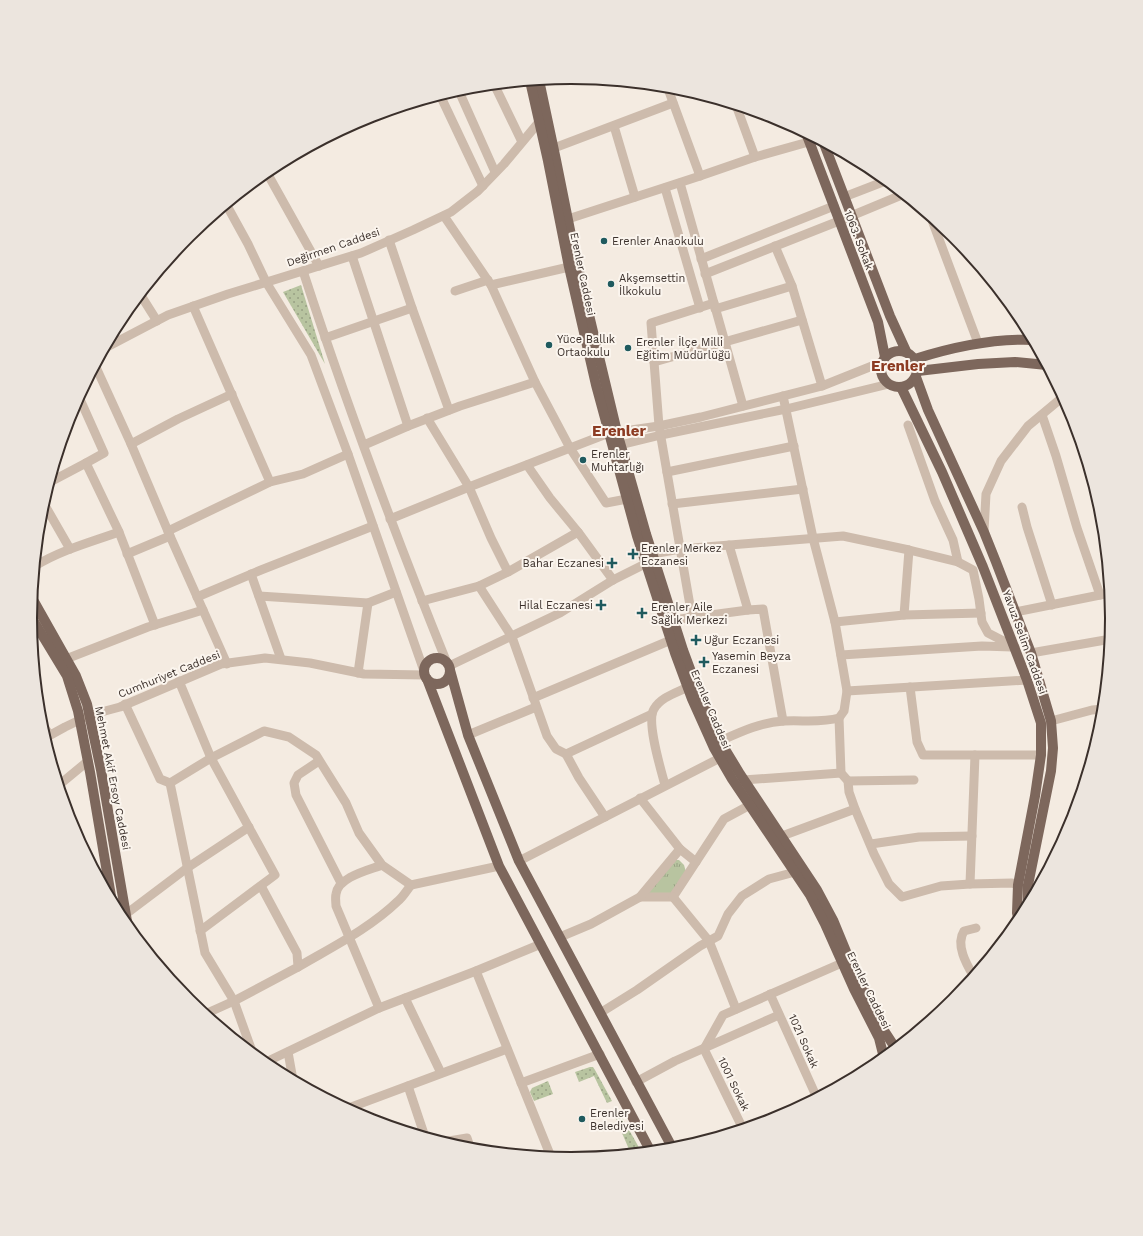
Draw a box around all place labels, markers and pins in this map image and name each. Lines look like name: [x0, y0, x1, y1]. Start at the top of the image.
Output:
place label: Erenler Anaokulu: [612, 235, 704, 248]
marker: Erenler Anaokulu: [599, 236, 609, 246]
place label: Akşemsettin İlkokulu: [619, 272, 685, 298]
marker: Akşemsettin İlkokulu: [606, 279, 616, 289]
place label: Yüce Ballık Ortaokulu: [557, 333, 615, 359]
place label: Erenler İlçe Milli Eğitim Müdürlüğü: [636, 335, 731, 362]
marker: Yüce Ballık Ortaokulu: [544, 340, 554, 350]
marker: Erenler İlçe Milli Eğitim Müdürlüğü: [623, 343, 633, 353]
place label: Erenler Muhtarlığı: [591, 448, 644, 474]
marker: Erenler Muhtarlığı: [578, 455, 588, 465]
place label: Erenler Merkez Eczanesi: [641, 542, 722, 568]
marker: Erenler Merkez Eczanesi: [628, 549, 638, 559]
place label: Bahar Eczanesi: [523, 557, 604, 570]
marker: Bahar Eczanesi: [607, 558, 617, 568]
place label: Hilal Eczanesi: [519, 599, 593, 612]
marker: Hilal Eczanesi: [596, 600, 606, 610]
place label: Erenler Aile Sağlık Merkezi: [651, 601, 727, 627]
marker: Erenler Aile Sağlık Merkezi: [636, 607, 648, 619]
place label: Uğur Eczanesi: [704, 634, 779, 647]
marker: Uğur Eczanesi: [691, 635, 701, 645]
place label: Yasemin Beyza Eczanesi: [712, 650, 791, 676]
marker: Yasemin Beyza Eczanesi: [699, 657, 709, 667]
place label: Erenler Belediyesi: [590, 1107, 644, 1133]
marker: Erenler Belediyesi: [577, 1114, 587, 1124]

